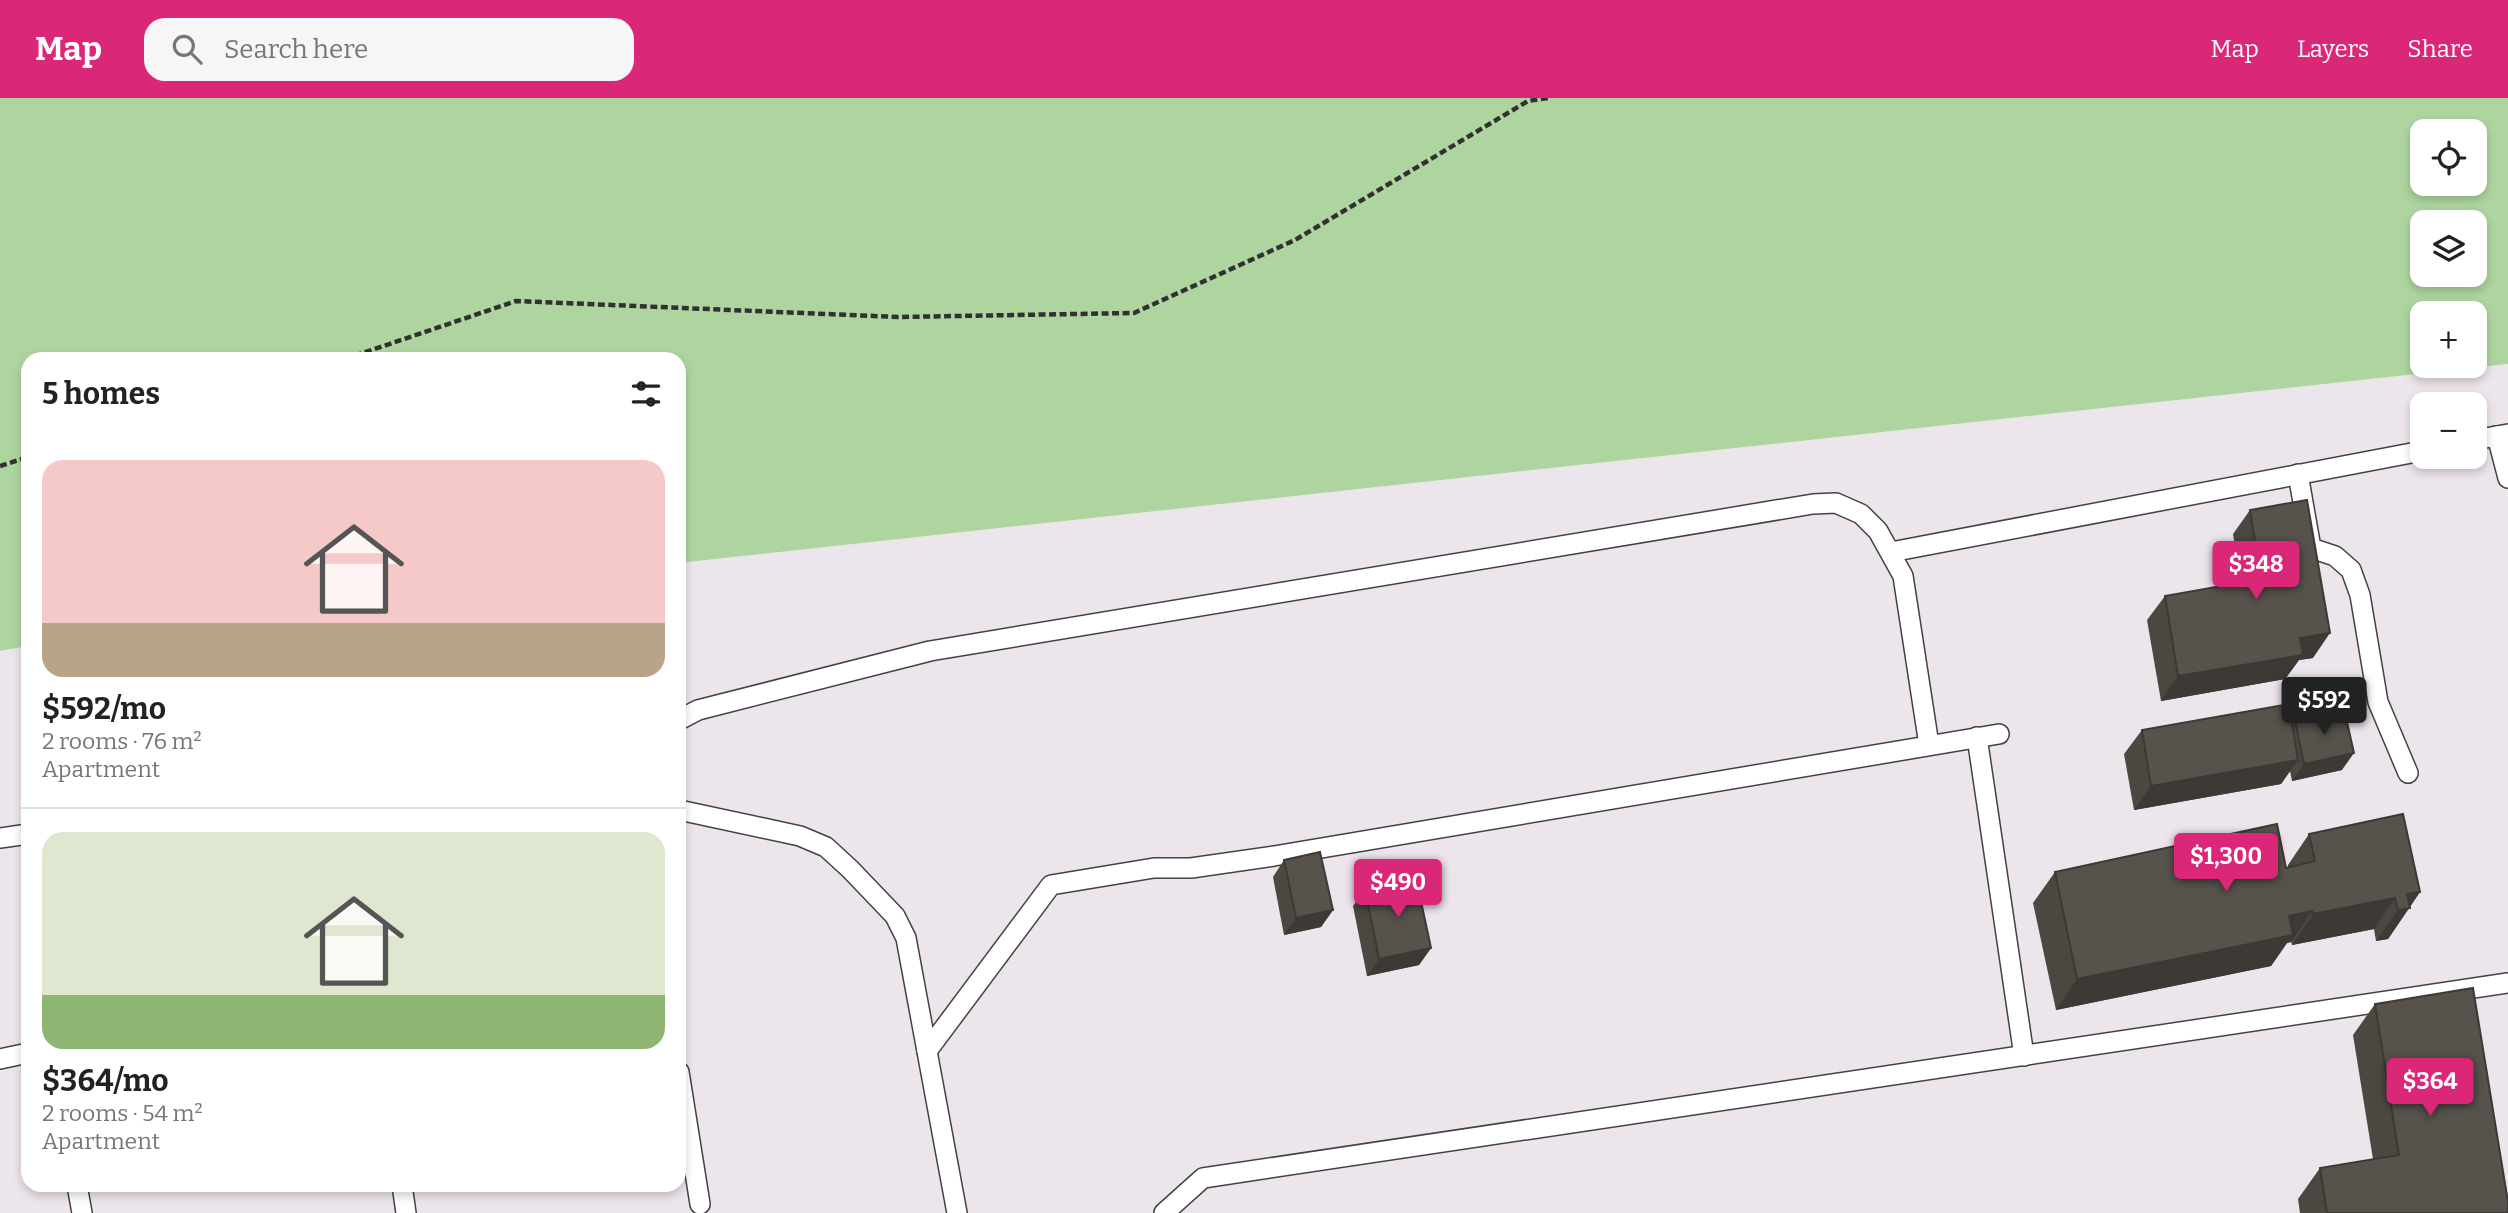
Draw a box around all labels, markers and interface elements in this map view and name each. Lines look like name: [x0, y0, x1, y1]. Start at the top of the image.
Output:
search box: [144, 18, 634, 81]
text: Map: [35, 29, 102, 69]
icon: search: [168, 30, 206, 68]
text: Search here: [224, 34, 368, 65]
text: Map: [2211, 35, 2259, 63]
text: Layers: [2297, 35, 2369, 63]
text: Share: [2407, 35, 2473, 63]
map controls: [2410, 119, 2487, 469]
button: locate: [2410, 119, 2487, 196]
button: layers: [2410, 210, 2487, 287]
button: +: [2410, 301, 2487, 378]
icon: filters: [627, 375, 665, 413]
text: 5 homes: [42, 376, 160, 412]
button: −: [2410, 392, 2487, 469]
icon: home: [291, 506, 417, 632]
pin: $348: [2215, 542, 2297, 601]
text: $348: [2229, 550, 2284, 578]
pin: $592: [2283, 678, 2365, 737]
text: $592: [2298, 686, 2350, 714]
text: $592/mo: [42, 691, 166, 727]
text: 2 rooms · 76 m²: [42, 727, 202, 755]
text: Apartment: [42, 755, 160, 783]
pin: $1,300: [2169, 834, 2283, 893]
text: $1,300: [2190, 842, 2262, 870]
pin: $490: [1357, 860, 1439, 919]
text: $490: [1370, 868, 1426, 896]
icon: home: [291, 878, 417, 1004]
pin: $364: [2389, 1058, 2471, 1118]
text: $364/mo: [42, 1063, 169, 1099]
text: $364: [2403, 1067, 2457, 1095]
text: 2 rooms · 54 m²: [42, 1099, 203, 1127]
text: Apartment: [42, 1127, 160, 1155]

